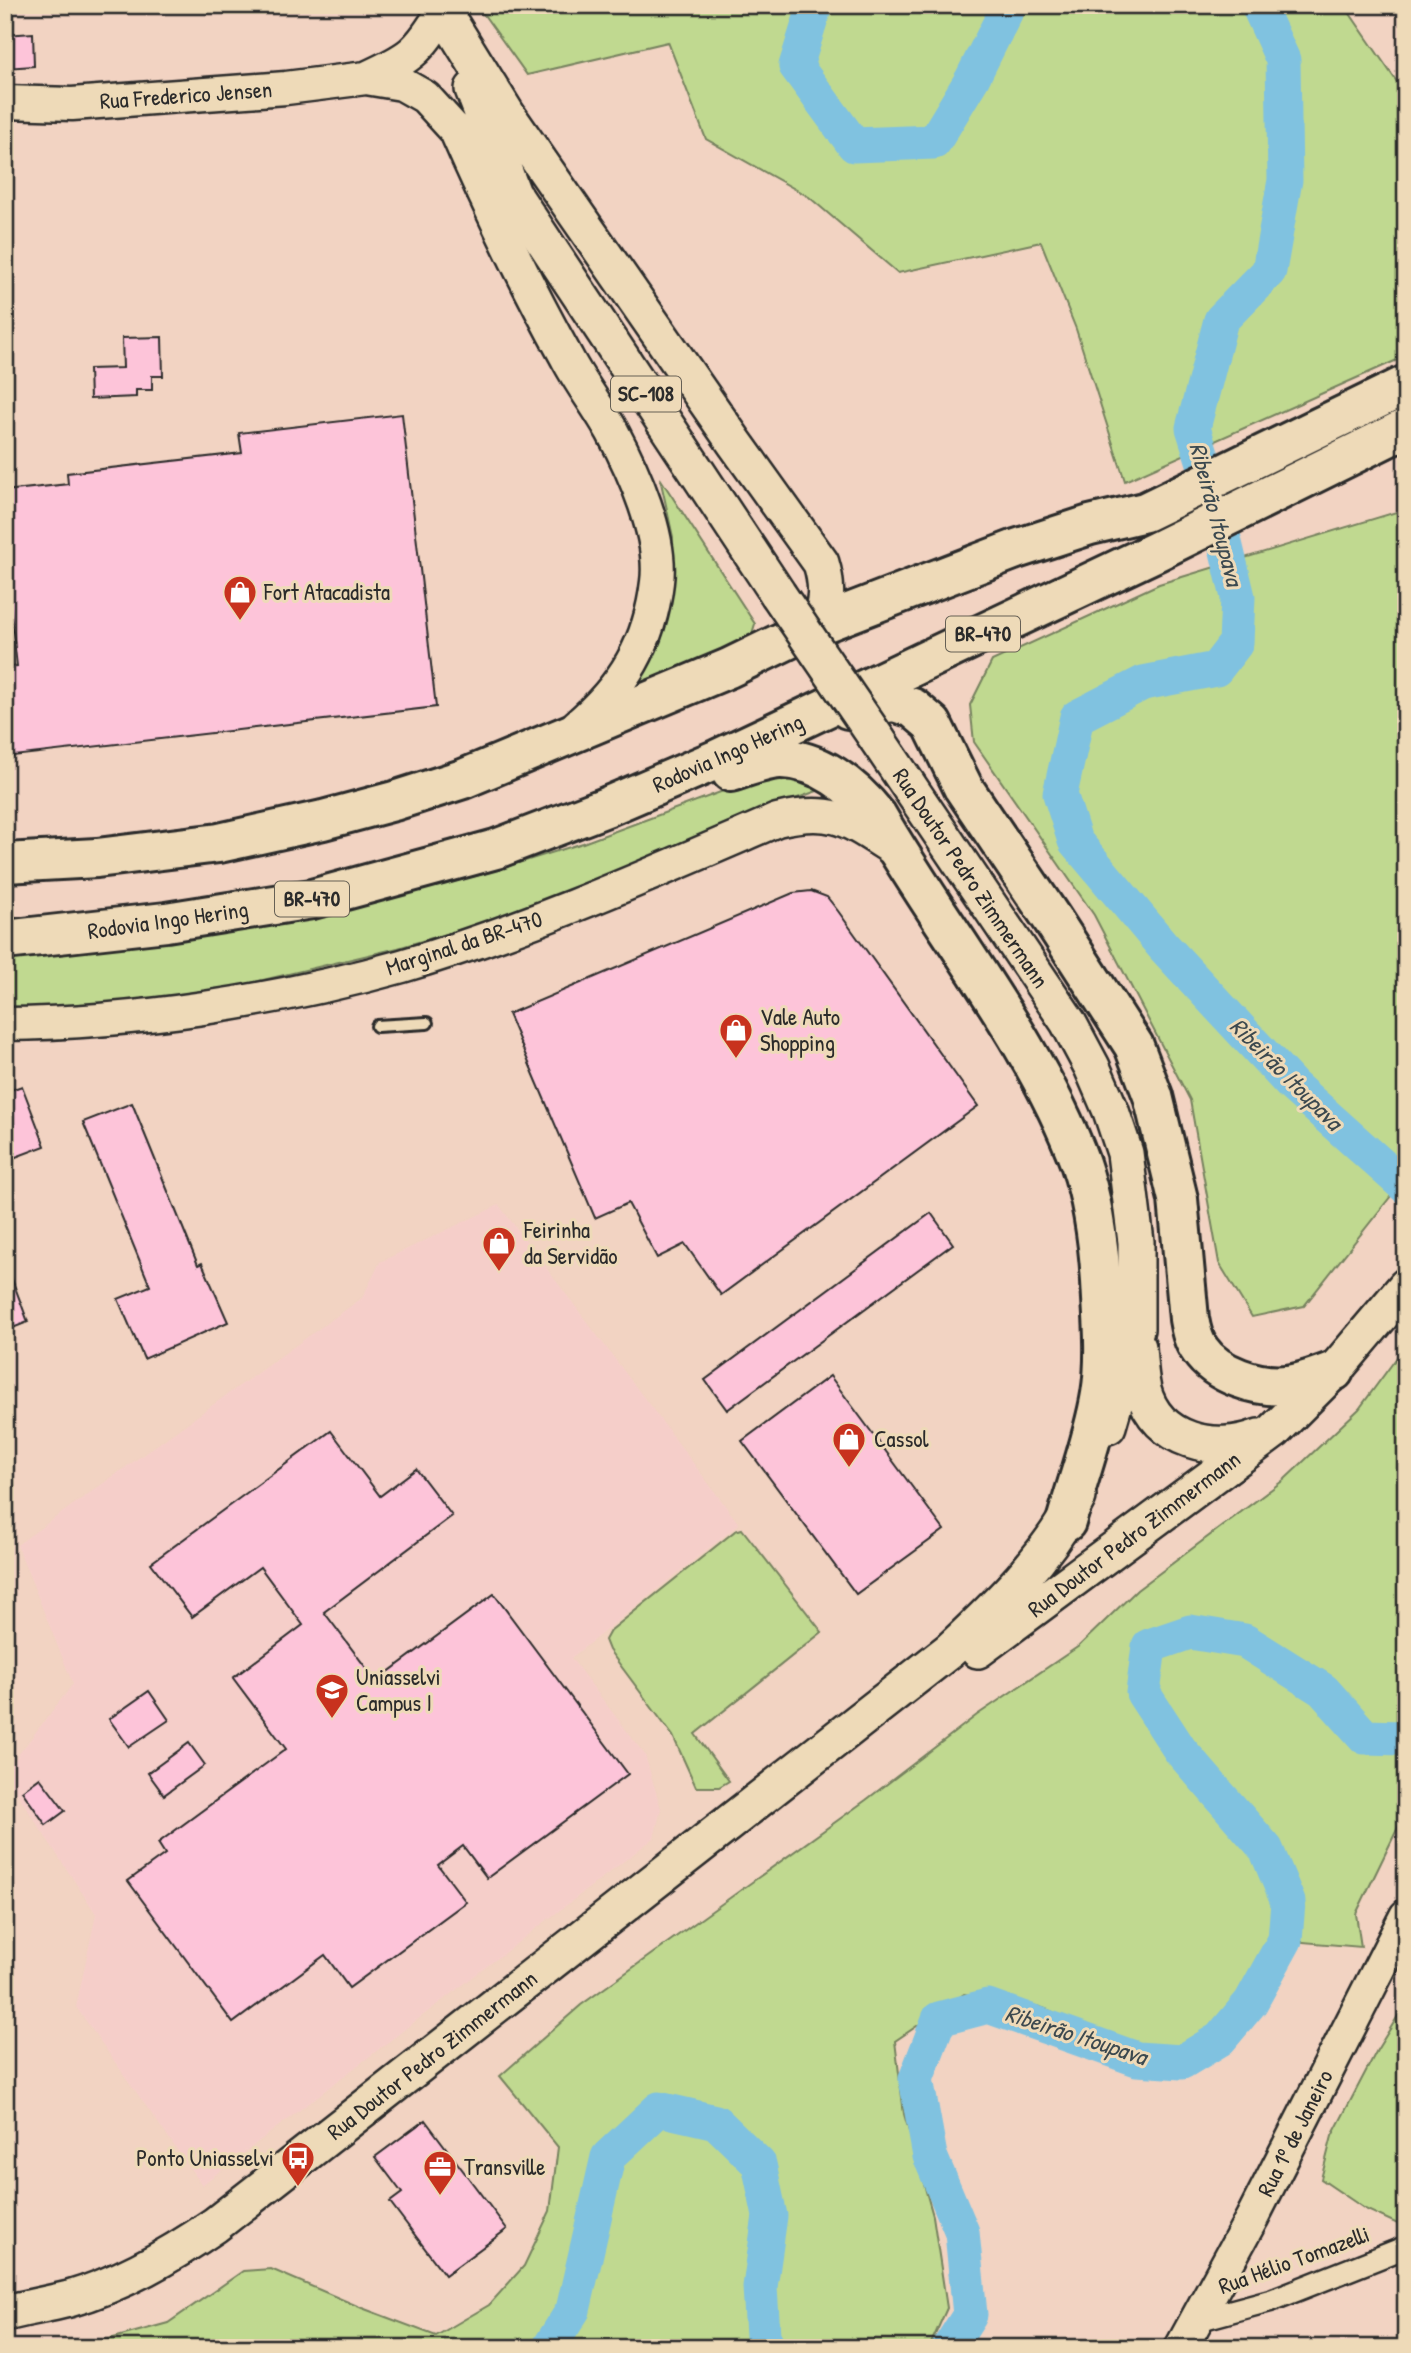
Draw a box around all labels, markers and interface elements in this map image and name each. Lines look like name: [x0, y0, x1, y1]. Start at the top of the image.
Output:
street label: Rua Frederico Jensen: [99, 73, 273, 116]
road number: SC-108: [611, 376, 681, 412]
water label: Ribeirão Itoupava: [1182, 439, 1252, 592]
shop icon: Fort Atacadista: [221, 573, 259, 622]
place label: Fort Atacadista: [263, 576, 390, 607]
road number: BR-470: [946, 616, 1020, 652]
street label: Rodovia Ingo Hering: [648, 705, 808, 800]
street label: Rua Doutor Pedro Zimmermann: [886, 762, 1057, 994]
road number: BR-470: [275, 881, 349, 916]
street label: Rodovia Ingo Hering: [86, 893, 250, 946]
street label: Marginal da BR-470: [382, 903, 546, 982]
place label: Vale Auto Shopping: [760, 1001, 840, 1058]
water label: Ribeirão Itoupava: [1223, 1010, 1352, 1139]
shop icon: Vale Auto Shopping: [717, 1011, 755, 1060]
place label: Feirinha da Servidão: [523, 1214, 617, 1271]
shop icon: Feirinha da Servidão: [480, 1224, 518, 1273]
shop icon: Cassol: [830, 1420, 868, 1469]
place label: Cassol: [874, 1423, 930, 1454]
street label: Rua Doutor Pedro Zimmermann: [1021, 1443, 1246, 1624]
place label: Uniasselvi Campus I: [356, 1661, 441, 1718]
school or university icon: Uniasselvi Campus I: [313, 1671, 351, 1720]
street label: Rua Doutor Pedro Zimmermann: [320, 1963, 543, 2146]
water label: Ribeirão Itoupava: [1001, 1996, 1154, 2074]
street label: Rua 1º de Janeiro: [1249, 2064, 1340, 2201]
bus stop icon: Ponto Uniasselvi: [279, 2139, 317, 2188]
place label: Ponto Uniasselvi: [136, 2142, 274, 2173]
office icon: Transville: [421, 2148, 459, 2197]
place label: Transville: [464, 2151, 545, 2182]
street label: Rua Hélio Tomazelli: [1214, 2218, 1374, 2301]

